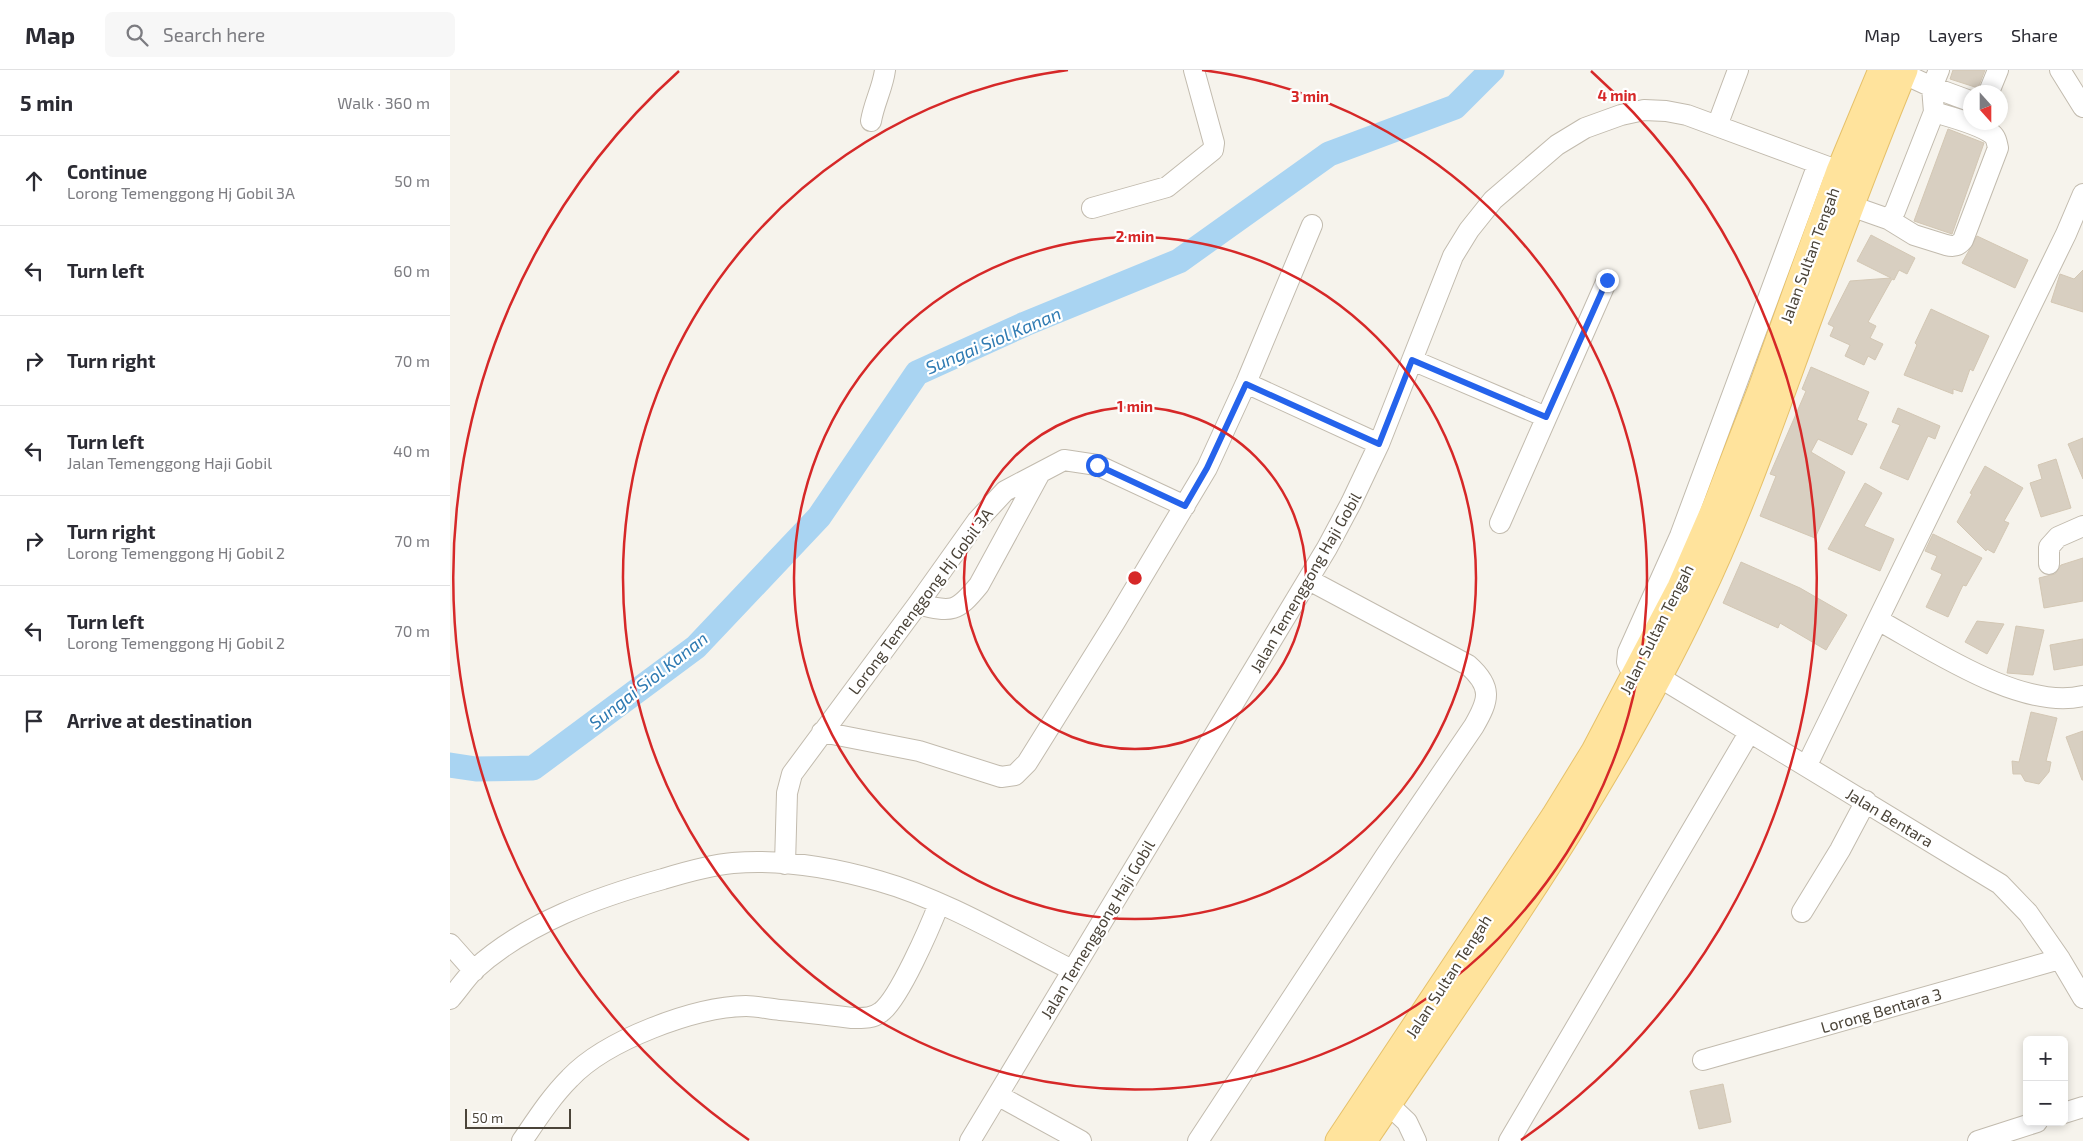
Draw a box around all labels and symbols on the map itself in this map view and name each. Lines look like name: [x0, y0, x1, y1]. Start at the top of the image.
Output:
north arrow: [1963, 85, 2008, 130]
text: 4 min: [1597, 86, 1637, 104]
text: 3 min: [1291, 87, 1329, 105]
street label: Jalan Sultan Tengah: [1776, 185, 1842, 325]
text: 2 min: [1116, 227, 1154, 245]
route end: [1596, 269, 1619, 292]
water label: Sungai Siol Kanan: [922, 302, 1064, 378]
text: 1 min: [1117, 397, 1153, 415]
route start: [1086, 454, 1109, 477]
street label: Jalan Temenggong Haji Gobil: [1246, 488, 1365, 676]
street label: Lorong Temenggong Hj Gobil 3A: [844, 504, 997, 698]
street label: Jalan Sultan Tengah: [1615, 561, 1697, 697]
centre of rings: [1126, 569, 1144, 587]
water label: Sungai Siol Kanan: [584, 627, 712, 733]
street label: Jalan Bentara: [1843, 783, 1937, 851]
street label: Jalan Temenggong Haji Gobil: [1036, 836, 1159, 1022]
street label: Jalan Sultan Tengah: [1401, 911, 1495, 1041]
street label: Lorong Bentara 3: [1818, 984, 1944, 1036]
scale bar: [465, 1106, 571, 1129]

